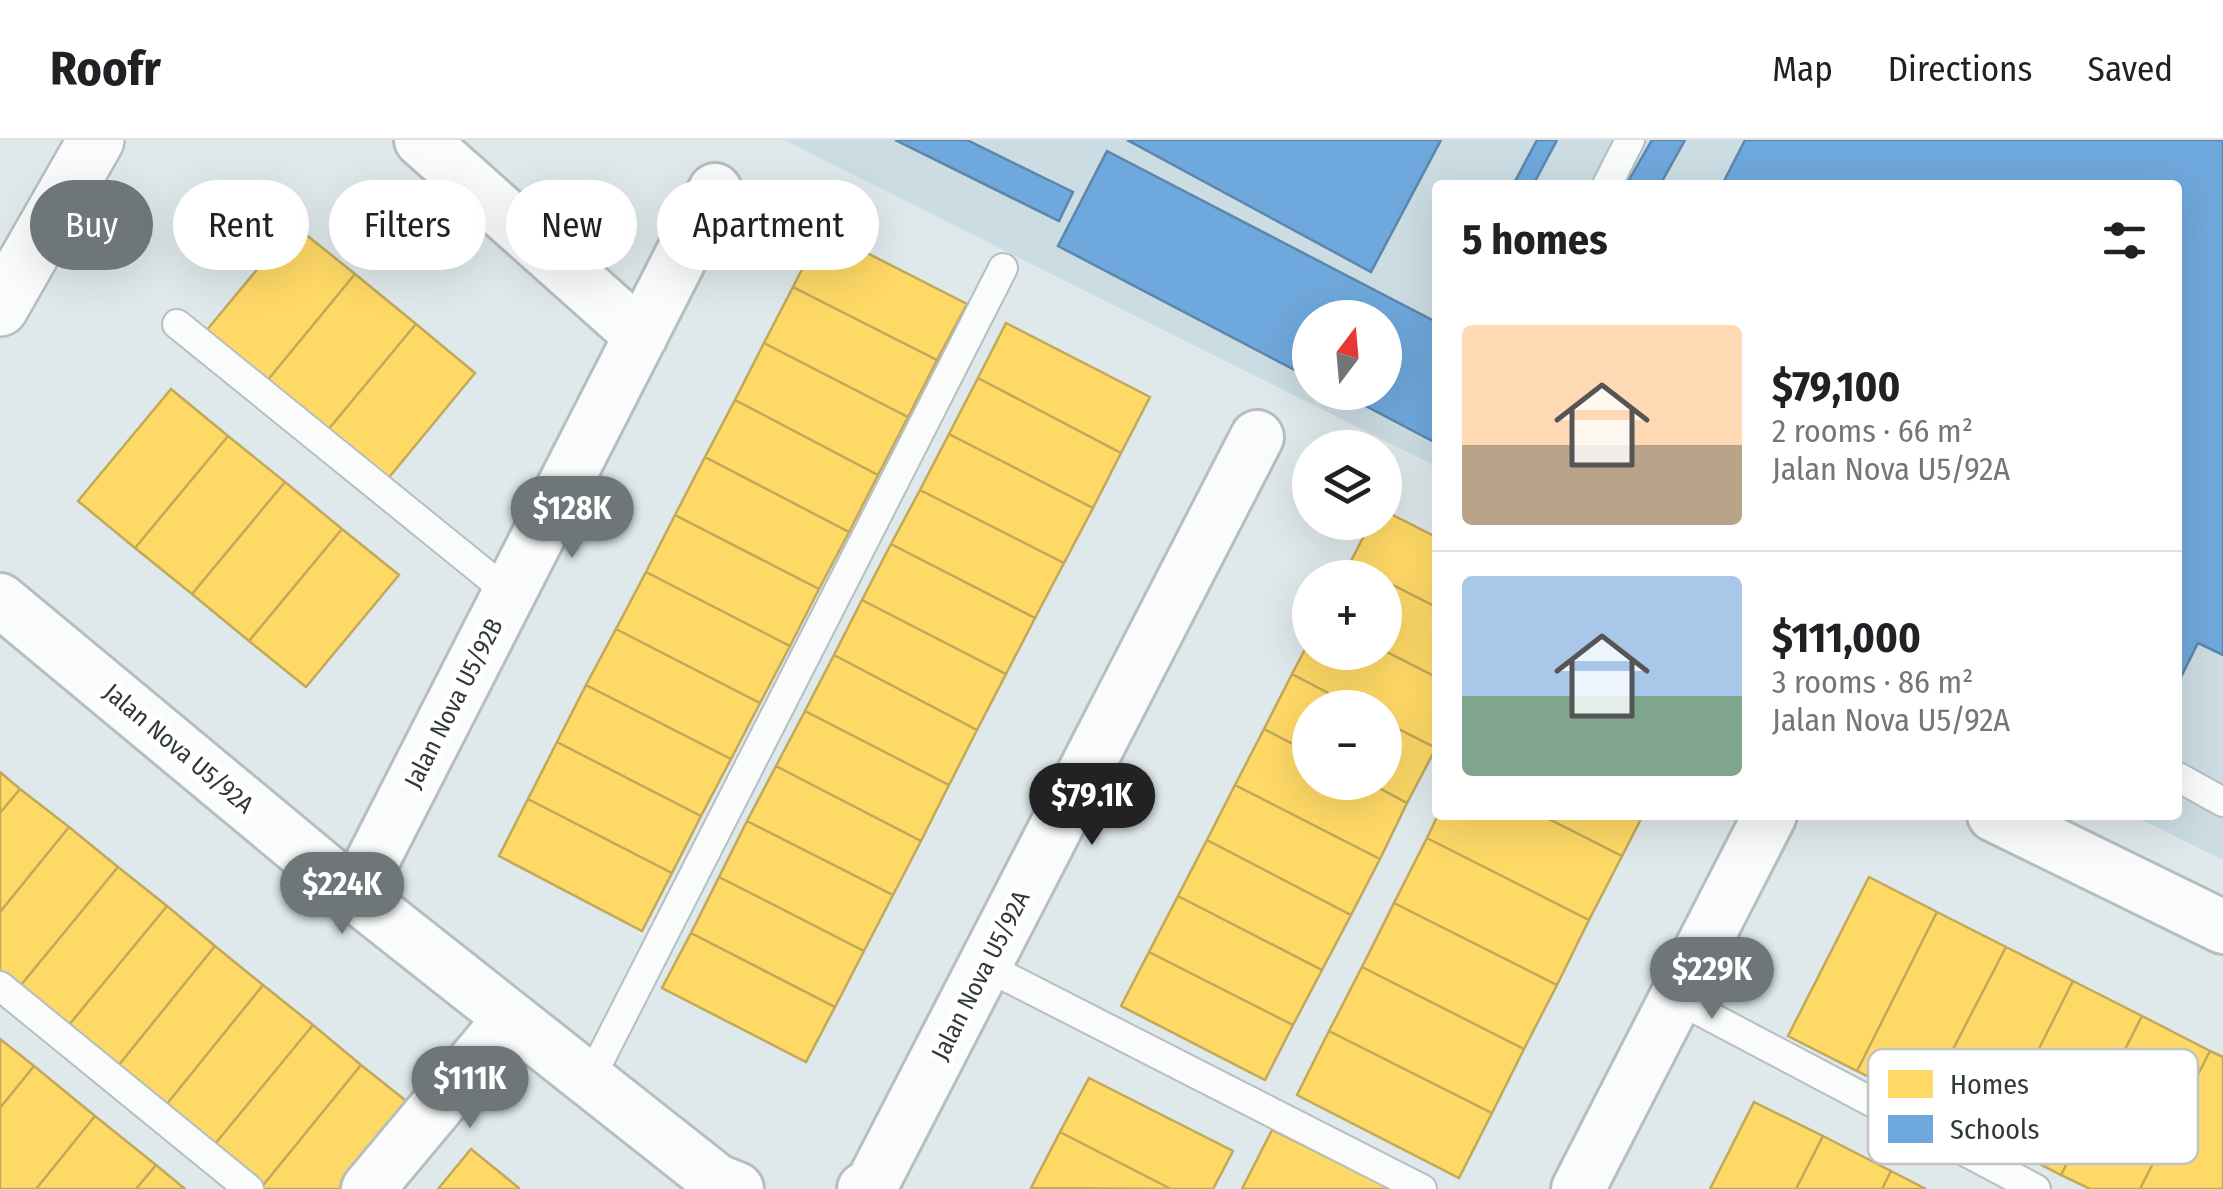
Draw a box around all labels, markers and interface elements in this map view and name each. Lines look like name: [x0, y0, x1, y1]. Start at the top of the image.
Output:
text: Roofr: [50, 40, 161, 98]
text: Map: [1772, 48, 1833, 90]
text: Directions: [1888, 48, 2033, 90]
text: Saved: [2088, 48, 2173, 90]
chip: Buy: [30, 180, 153, 270]
chip: Rent: [173, 180, 309, 270]
chip: Filters: [329, 180, 486, 270]
chip: New: [506, 180, 637, 270]
chip: Apartment: [657, 180, 879, 270]
icon: filters: [2097, 213, 2152, 268]
text: 5 homes: [1462, 215, 1608, 265]
north arrow: [1292, 300, 1402, 410]
map controls: [1292, 300, 1402, 800]
text: $79,100: [1772, 362, 1900, 412]
icon: home: [1542, 365, 1662, 485]
text: 2 rooms · 66 m²: [1772, 412, 1973, 450]
button: layers: [1292, 430, 1402, 540]
text: Jalan Nova U5/92A: [1772, 450, 2010, 488]
pin: $128K: [502, 476, 642, 561]
text: $128K: [533, 489, 611, 527]
button: +: [1292, 560, 1402, 670]
text: $111,000: [1772, 613, 1921, 663]
street label: Jalan Nova U5/92B: [398, 614, 510, 793]
icon: home: [1542, 616, 1662, 736]
text: 3 rooms · 86 m²: [1772, 663, 1973, 701]
street label: Jalan Nova U5/92A: [97, 677, 259, 820]
button: −: [1292, 690, 1402, 800]
text: Jalan Nova U5/92A: [1772, 701, 2010, 739]
pin: $79.1K: [1011, 763, 1173, 848]
text: $79.1K: [1051, 776, 1133, 814]
pin: $224K: [272, 852, 412, 937]
text: $224K: [302, 865, 382, 903]
street label: Jalan Nova U5/92A: [925, 886, 1036, 1065]
pin: $229K: [1642, 937, 1782, 1022]
text: $229K: [1672, 950, 1752, 988]
pin: $111K: [400, 1046, 540, 1131]
legend: [1868, 1049, 2198, 1164]
text: $111K: [434, 1059, 506, 1097]
text: Homes: [1950, 1068, 2029, 1101]
text: Schools: [1950, 1113, 2039, 1146]

